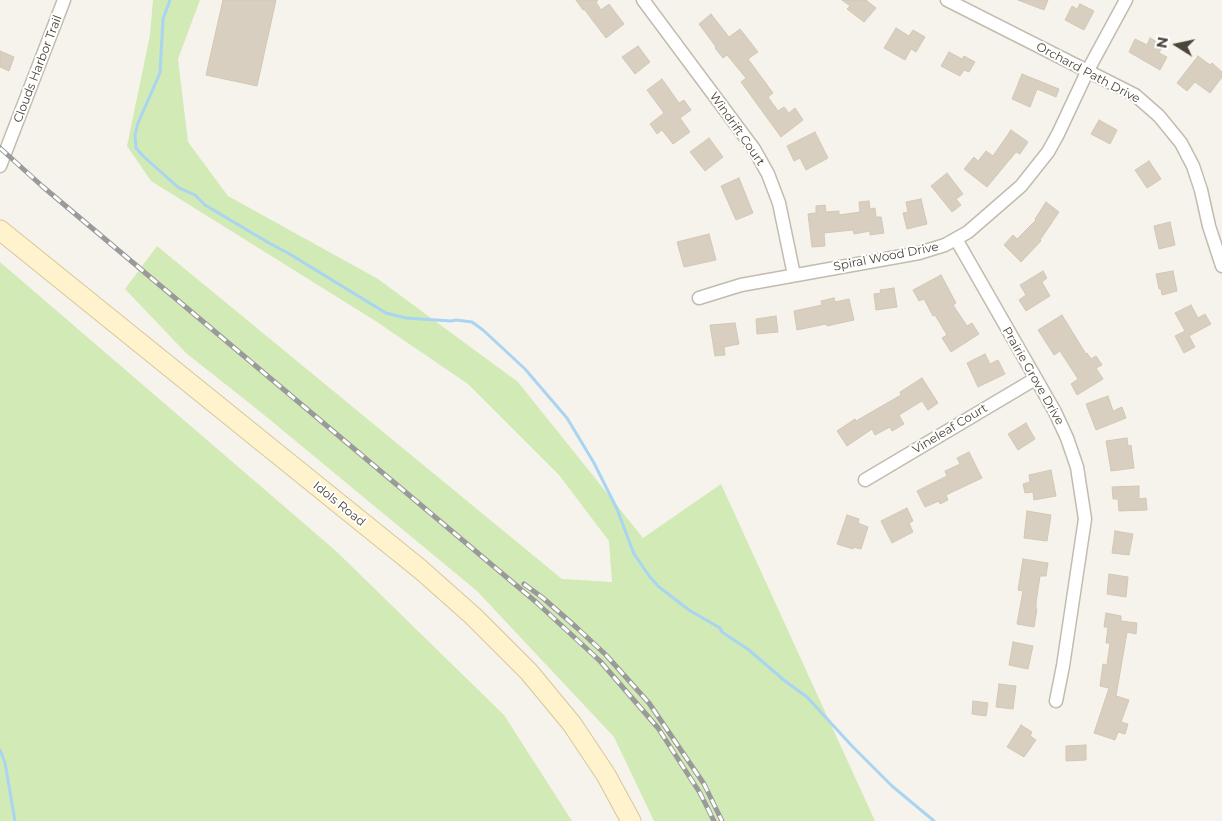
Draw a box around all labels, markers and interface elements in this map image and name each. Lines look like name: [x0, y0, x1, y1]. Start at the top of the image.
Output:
street label: Clouds Harbor Trail: [11, 13, 65, 125]
north arrow: [1152, 20, 1202, 70]
text: N: [1152, 35, 1172, 50]
street label: Orchard Path Drive: [1034, 40, 1142, 106]
street label: Windrift Court: [706, 90, 768, 168]
street label: Spiral Wood Drive: [832, 240, 940, 274]
street label: Prairie Grove Drive: [999, 324, 1067, 428]
street label: Vineleaf Court: [910, 401, 990, 457]
street label: Idols Road: [310, 479, 368, 529]

